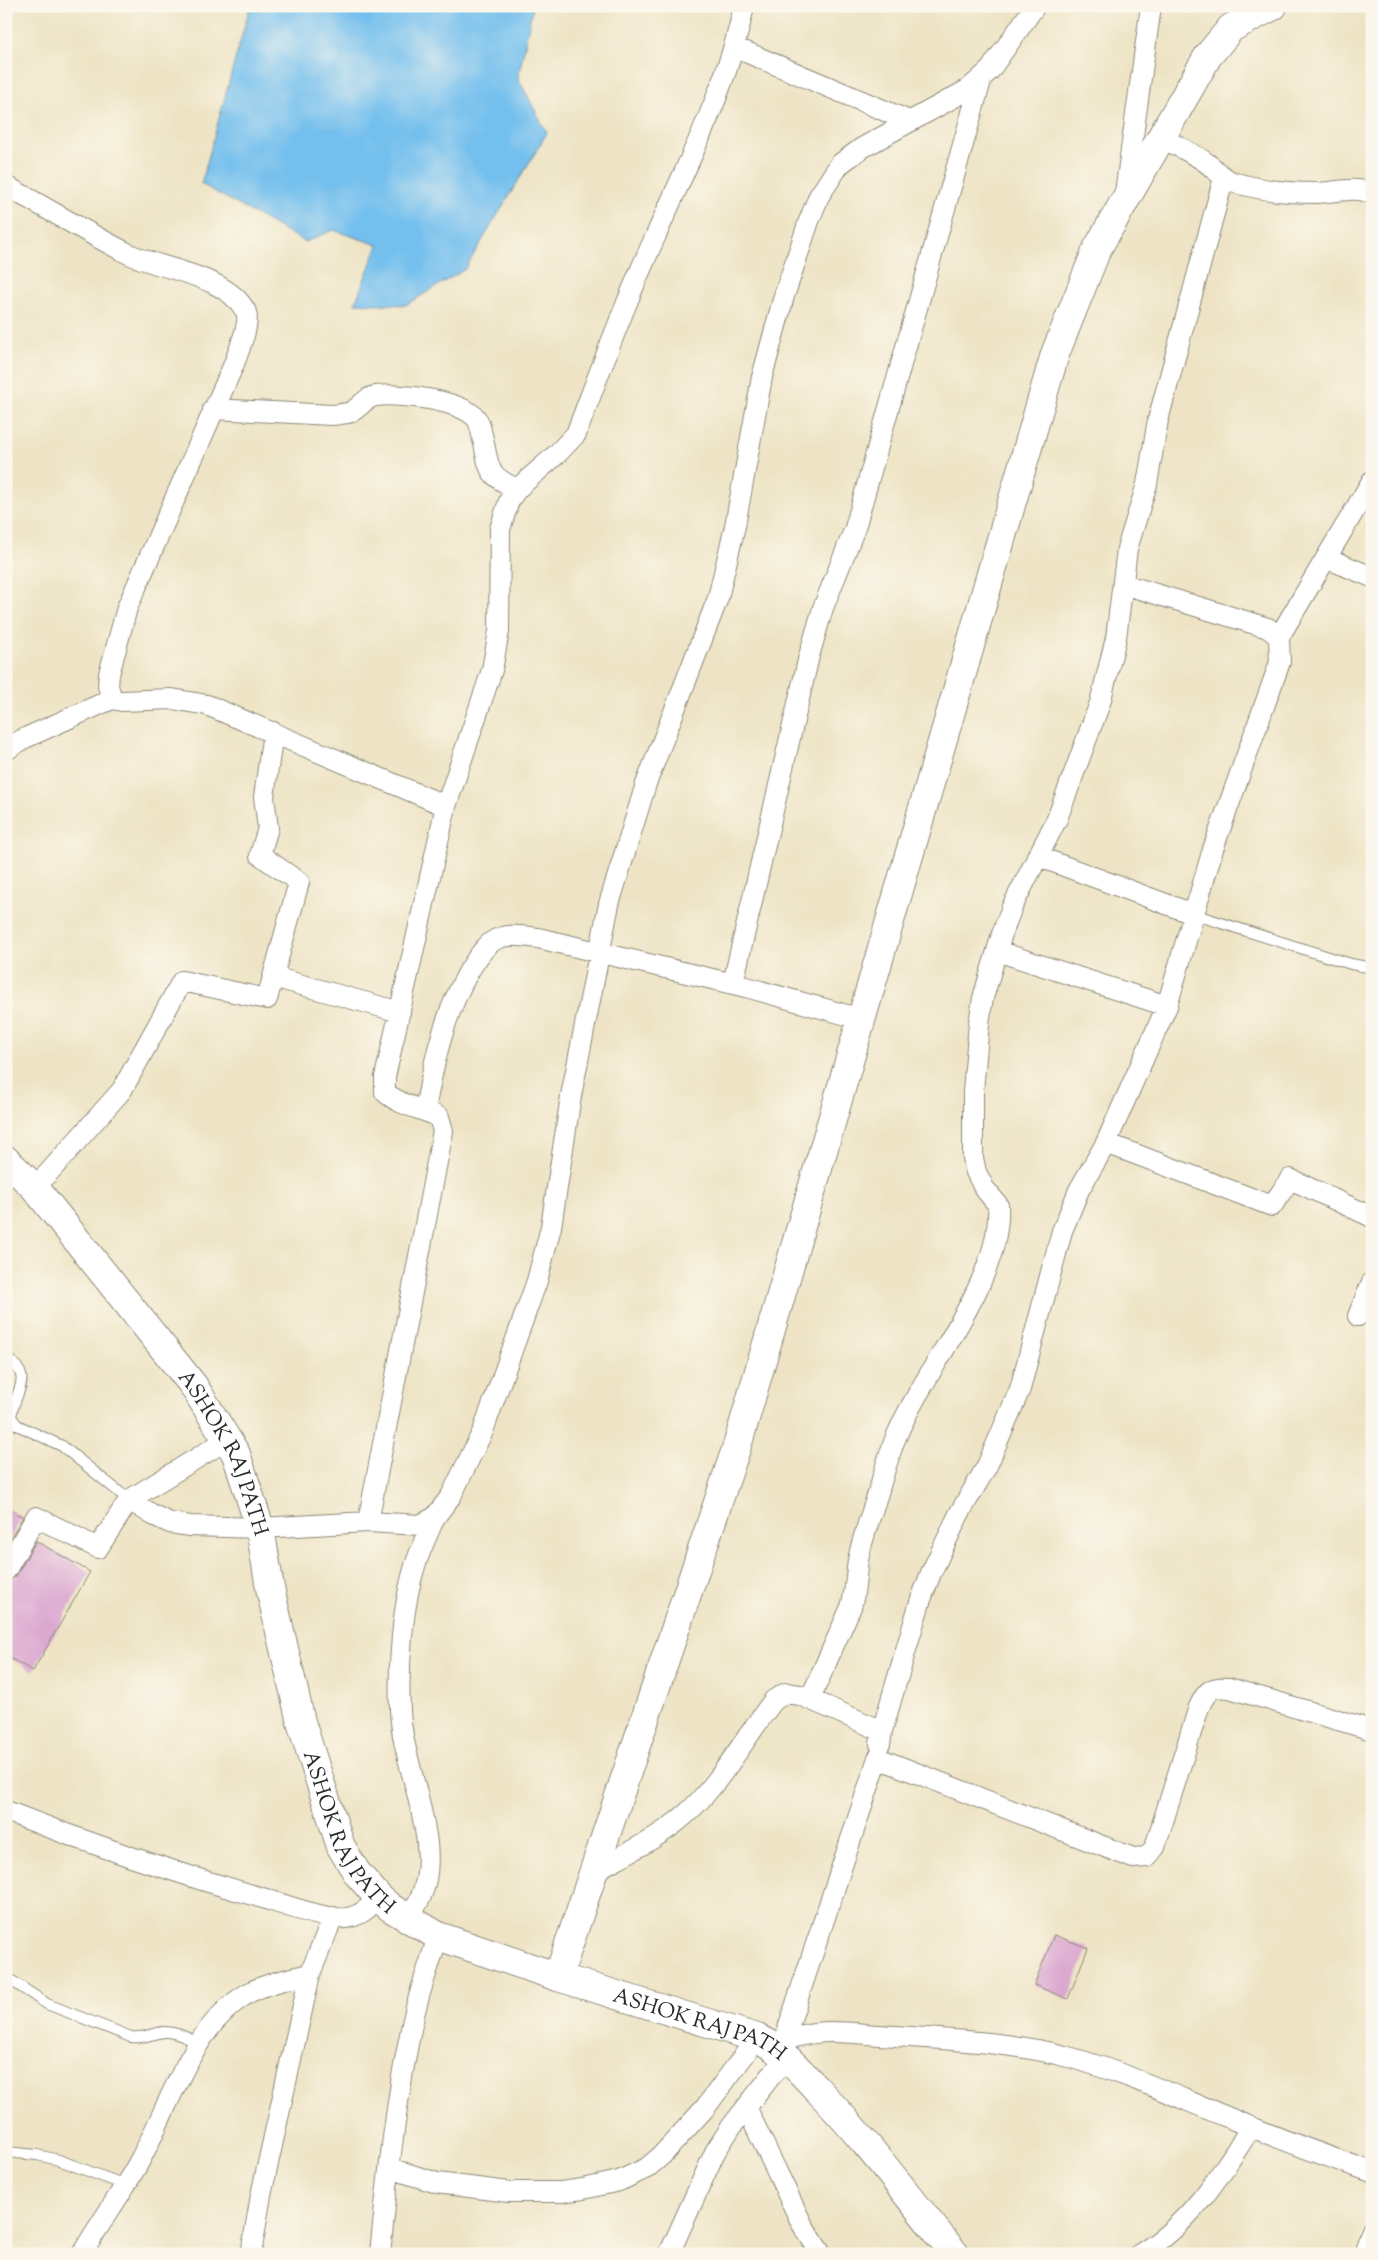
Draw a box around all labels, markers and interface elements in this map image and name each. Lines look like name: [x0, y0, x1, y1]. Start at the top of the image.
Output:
street label: ASHOK RAJ PATH: [170, 1364, 275, 1541]
street label: ASHOK RAJ PATH: [294, 1747, 401, 1923]
street label: ASHOK RAJ PATH: [609, 1982, 793, 2069]

